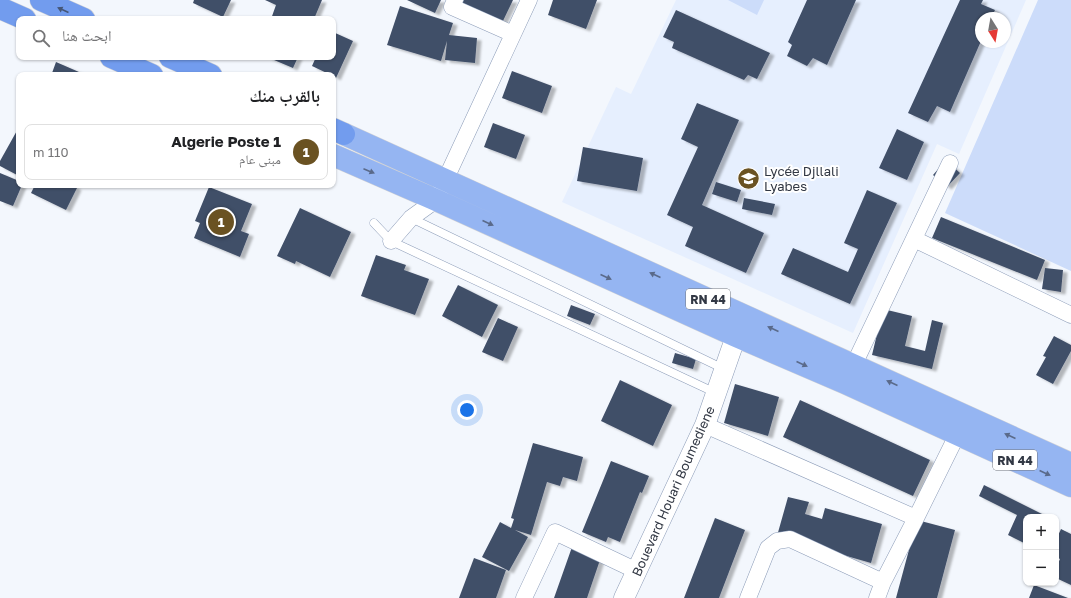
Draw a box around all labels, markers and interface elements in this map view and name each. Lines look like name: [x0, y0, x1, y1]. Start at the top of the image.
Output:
one-way arrow: [56, 6, 68, 12]
north arrow: [975, 12, 1011, 48]
search box: [16, 16, 336, 60]
text: ابحث هنا: [62, 26, 112, 44]
icon: search: [30, 27, 52, 49]
text: بالقرب منك: [249, 85, 320, 106]
text: Algerie Poste 1: [171, 132, 281, 150]
text: 110 m: [33, 144, 68, 160]
text: 1: [303, 144, 309, 160]
text: مبنى عام: [239, 151, 281, 167]
place label: Lycée Djllali Lyabes: [764, 163, 839, 194]
school or university icon: Lycée Djllali Lyabes: [735, 165, 761, 191]
one-way arrow: [363, 168, 375, 174]
pin: 1: [208, 207, 234, 237]
one-way arrow: [482, 220, 493, 226]
one-way arrow: [649, 272, 660, 278]
one-way arrow: [600, 274, 612, 280]
road number: RN 44: [686, 289, 730, 309]
one-way arrow: [768, 326, 779, 332]
one-way arrow: [796, 361, 807, 367]
one-way arrow: [885, 379, 897, 385]
your location: [457, 400, 477, 420]
street label: Bouevard Houari Boumediene: [628, 403, 718, 579]
one-way arrow: [1004, 433, 1016, 439]
road number: RN 44: [993, 450, 1037, 470]
one-way arrow: [1039, 471, 1051, 477]
map controls: [1023, 514, 1059, 586]
button: +: [1023, 514, 1059, 550]
button: −: [1023, 550, 1059, 586]

